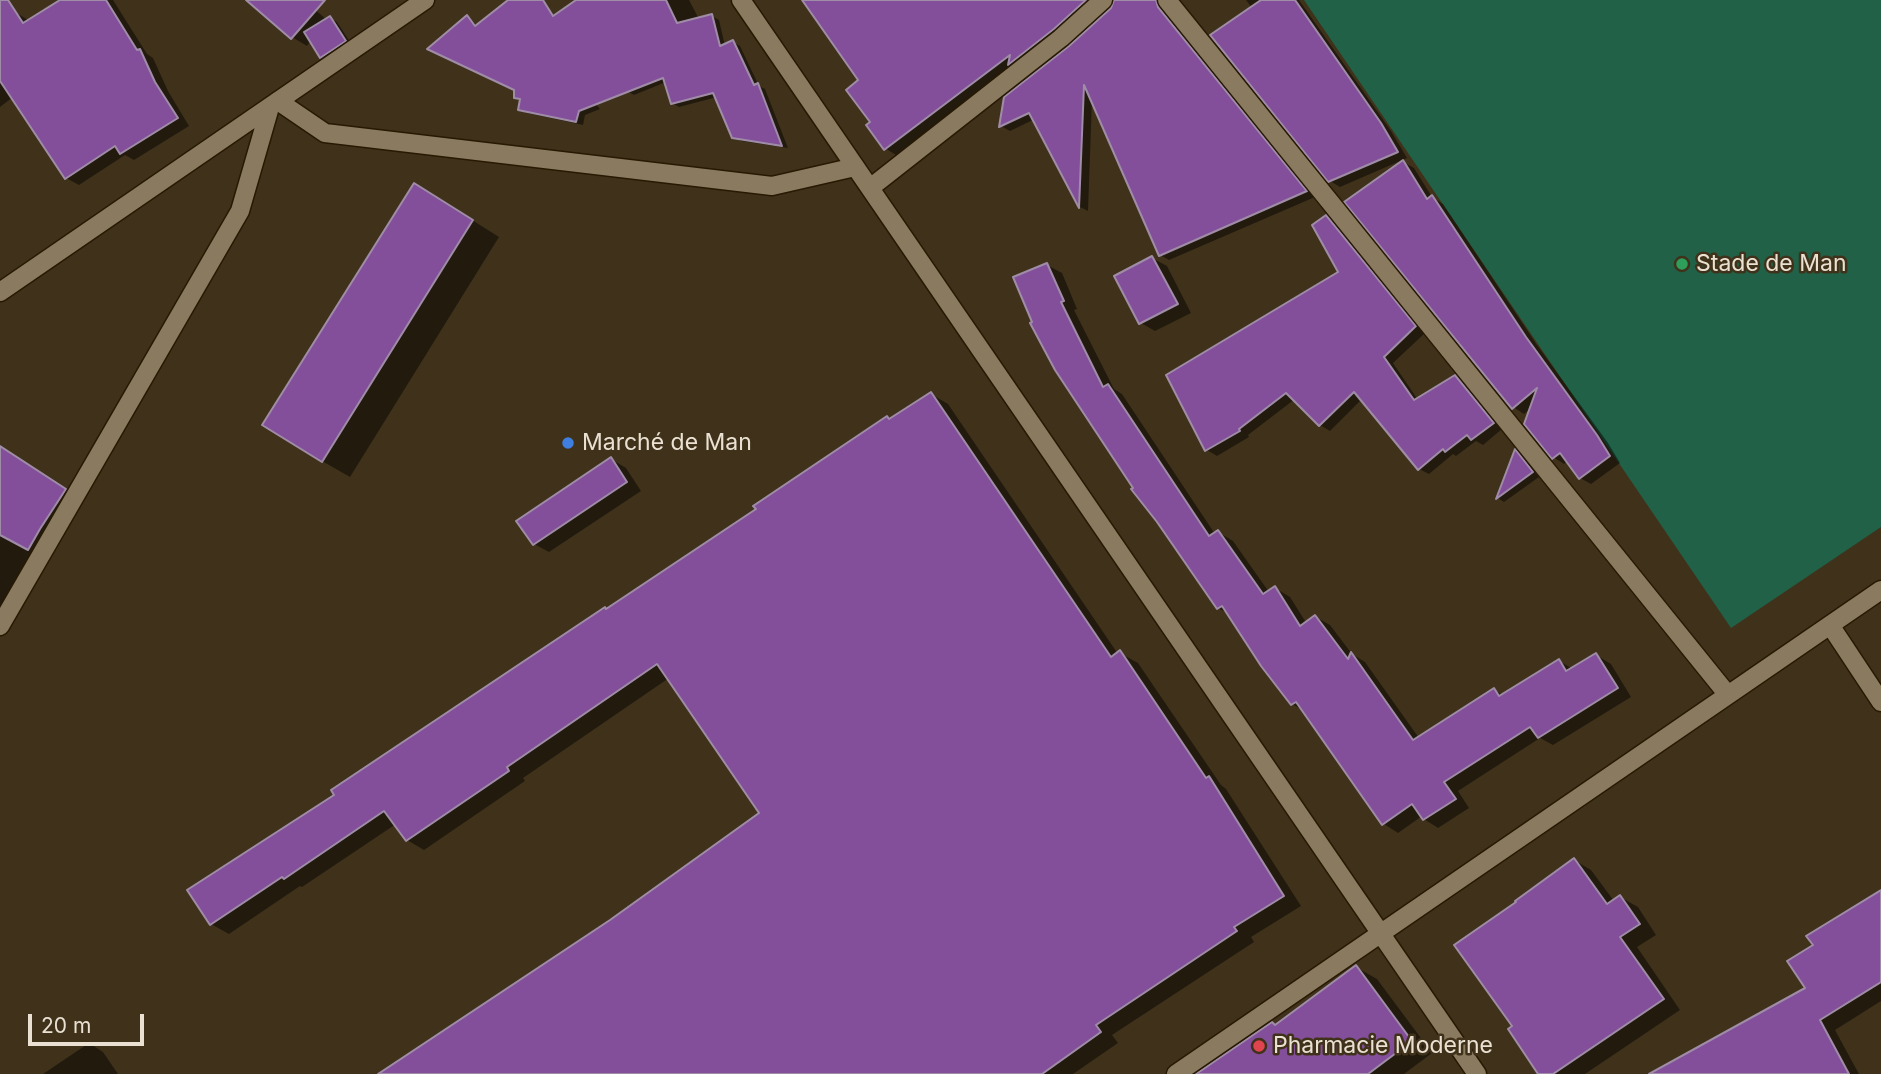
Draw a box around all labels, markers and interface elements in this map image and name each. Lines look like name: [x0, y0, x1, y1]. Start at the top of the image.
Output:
place label: Stade de Man: [1696, 250, 1847, 278]
marker: Stade de Man: [1674, 256, 1690, 272]
place label: Marché de Man: [582, 429, 752, 457]
marker: Marché de Man: [560, 435, 576, 451]
scale bar: [32, 1000, 147, 1044]
text: 20 m: [41, 1013, 91, 1038]
place label: Pharmacie Moderne: [1273, 1032, 1493, 1060]
marker: Pharmacie Moderne: [1251, 1038, 1267, 1054]

